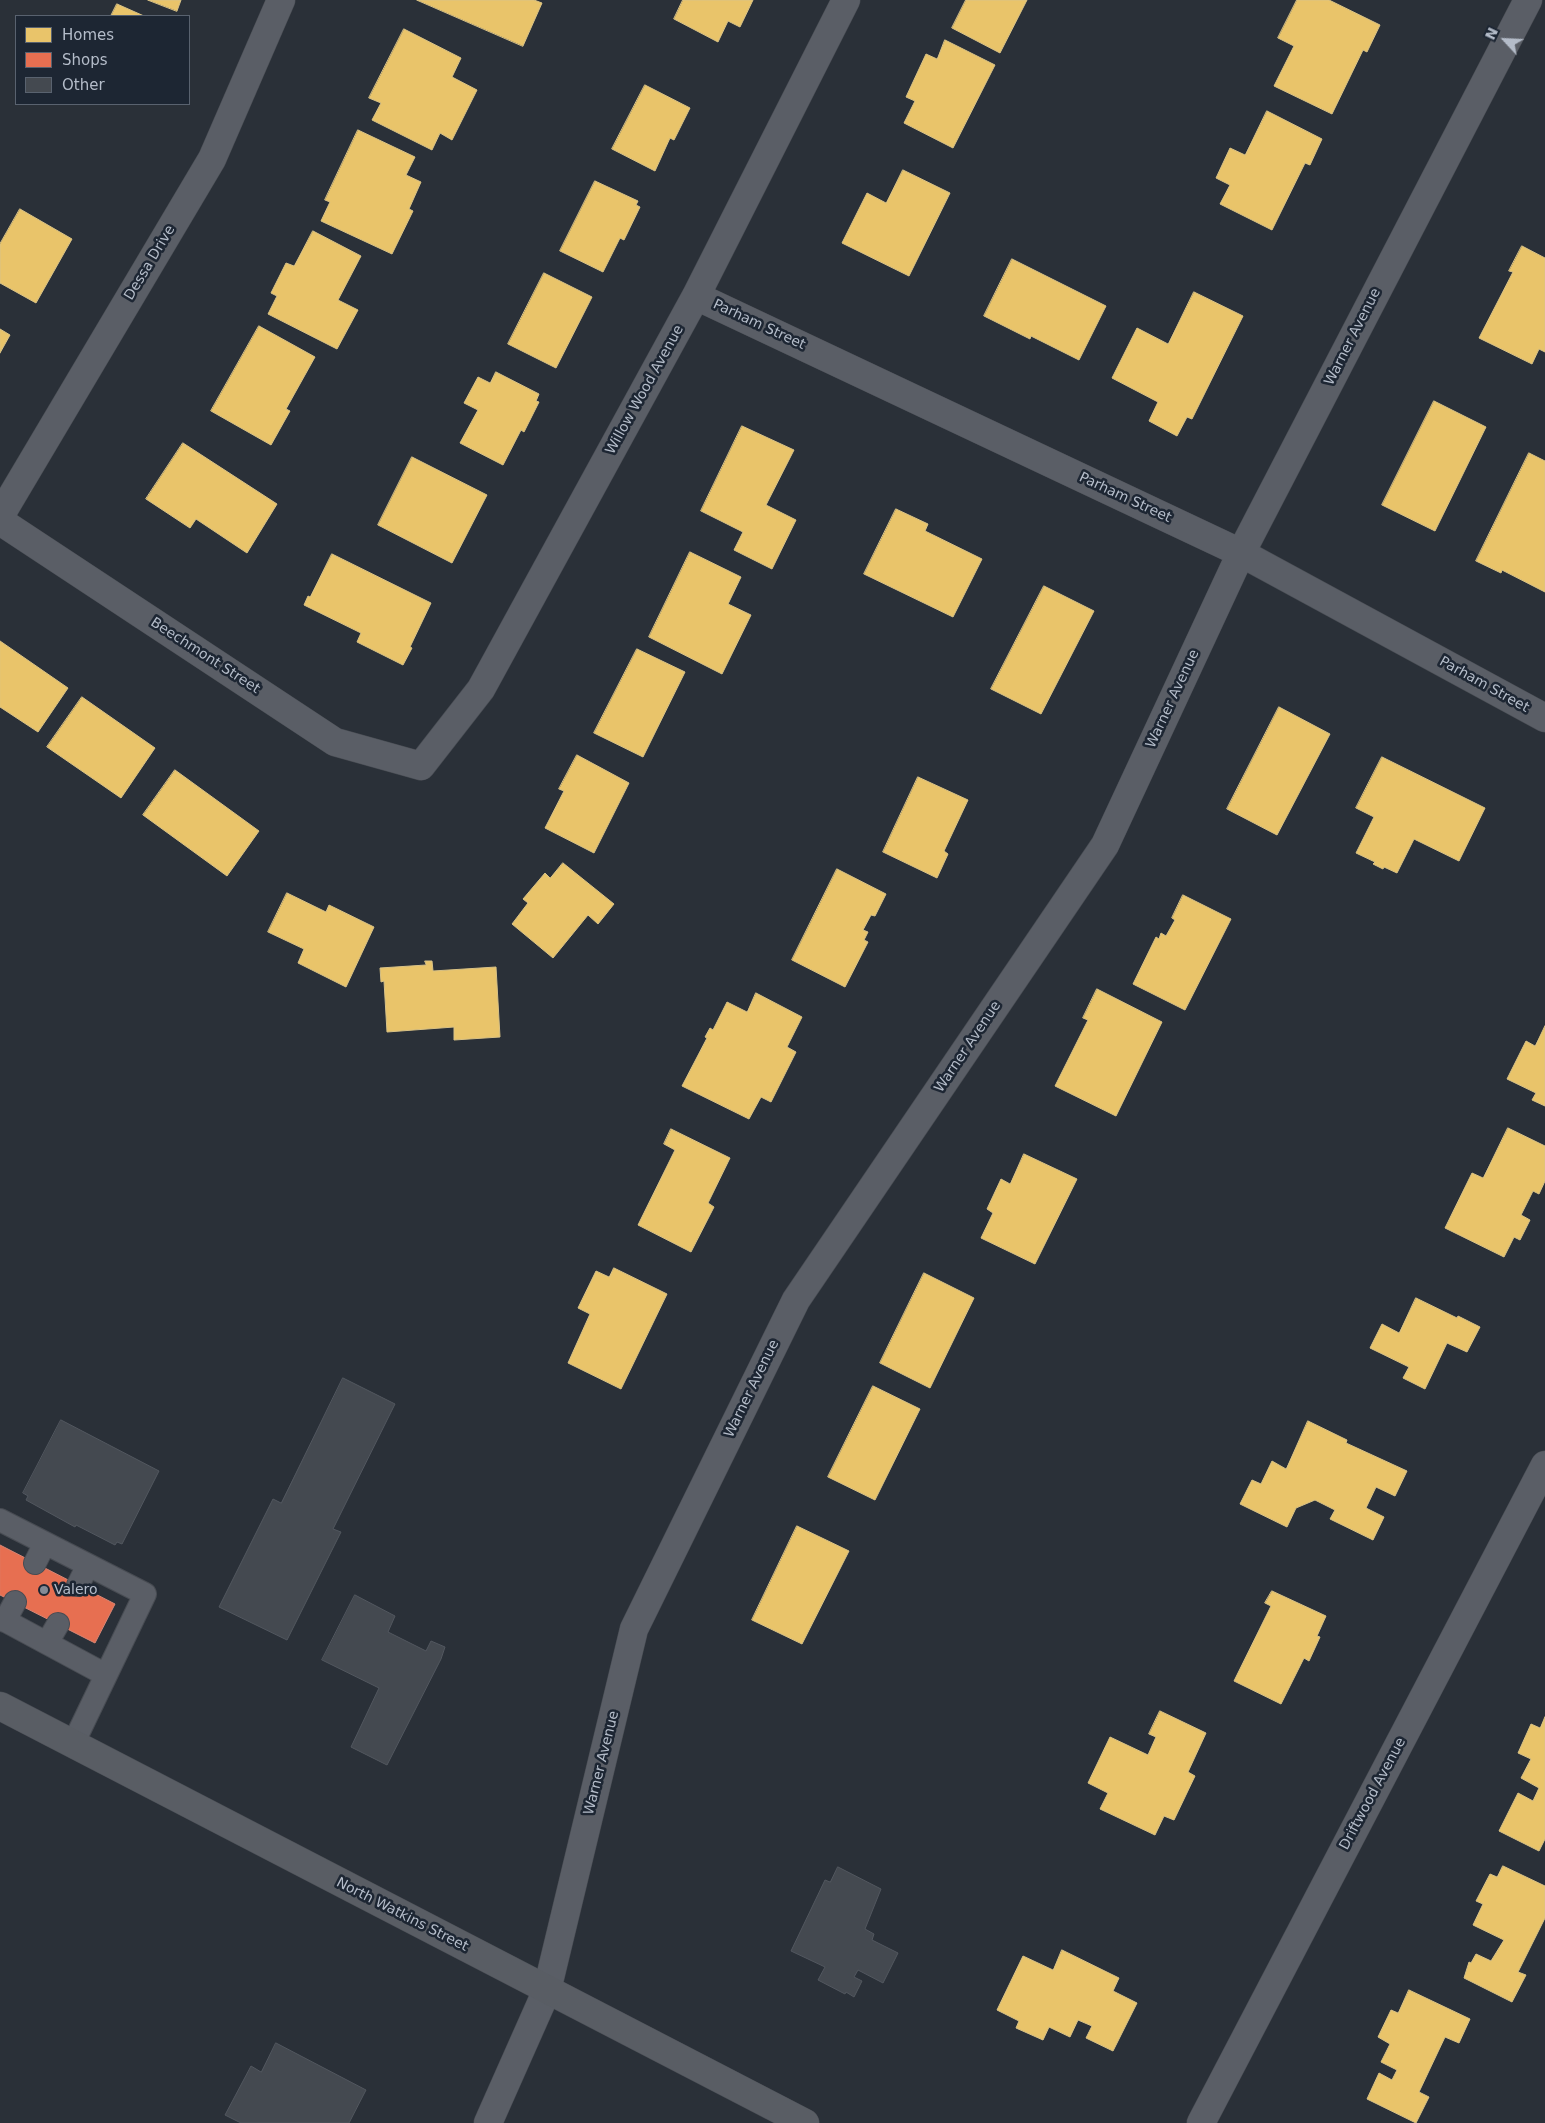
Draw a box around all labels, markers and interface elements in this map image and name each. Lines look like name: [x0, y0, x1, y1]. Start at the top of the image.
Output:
legend: [15, 15, 190, 105]
north arrow: [1480, 15, 1530, 65]
text: N: [1482, 25, 1501, 42]
text: Homes: [62, 26, 114, 44]
text: Shops: [62, 51, 108, 69]
text: Other: [62, 76, 105, 94]
street label: Dessa Drive: [121, 223, 179, 303]
street label: Warner Avenue: [1321, 286, 1385, 388]
street label: Parham Street: [710, 296, 808, 354]
street label: Willow Wood Avenue: [602, 322, 688, 458]
street label: Parham Street: [1076, 469, 1174, 527]
street label: Beechmont Street: [147, 614, 263, 698]
street label: Warner Avenue: [1143, 647, 1203, 751]
street label: Parham Street: [1436, 653, 1532, 717]
street label: Warner Avenue: [931, 998, 1005, 1096]
street label: Warner Avenue: [721, 1337, 783, 1441]
place label: Valero: [54, 1582, 98, 1598]
marker: Valero: [38, 1584, 50, 1596]
street label: Warner Avenue: [581, 1709, 623, 1817]
street label: Driftwood Avenue: [1336, 1735, 1410, 1853]
street label: North Watkins Street: [333, 1874, 471, 1956]

